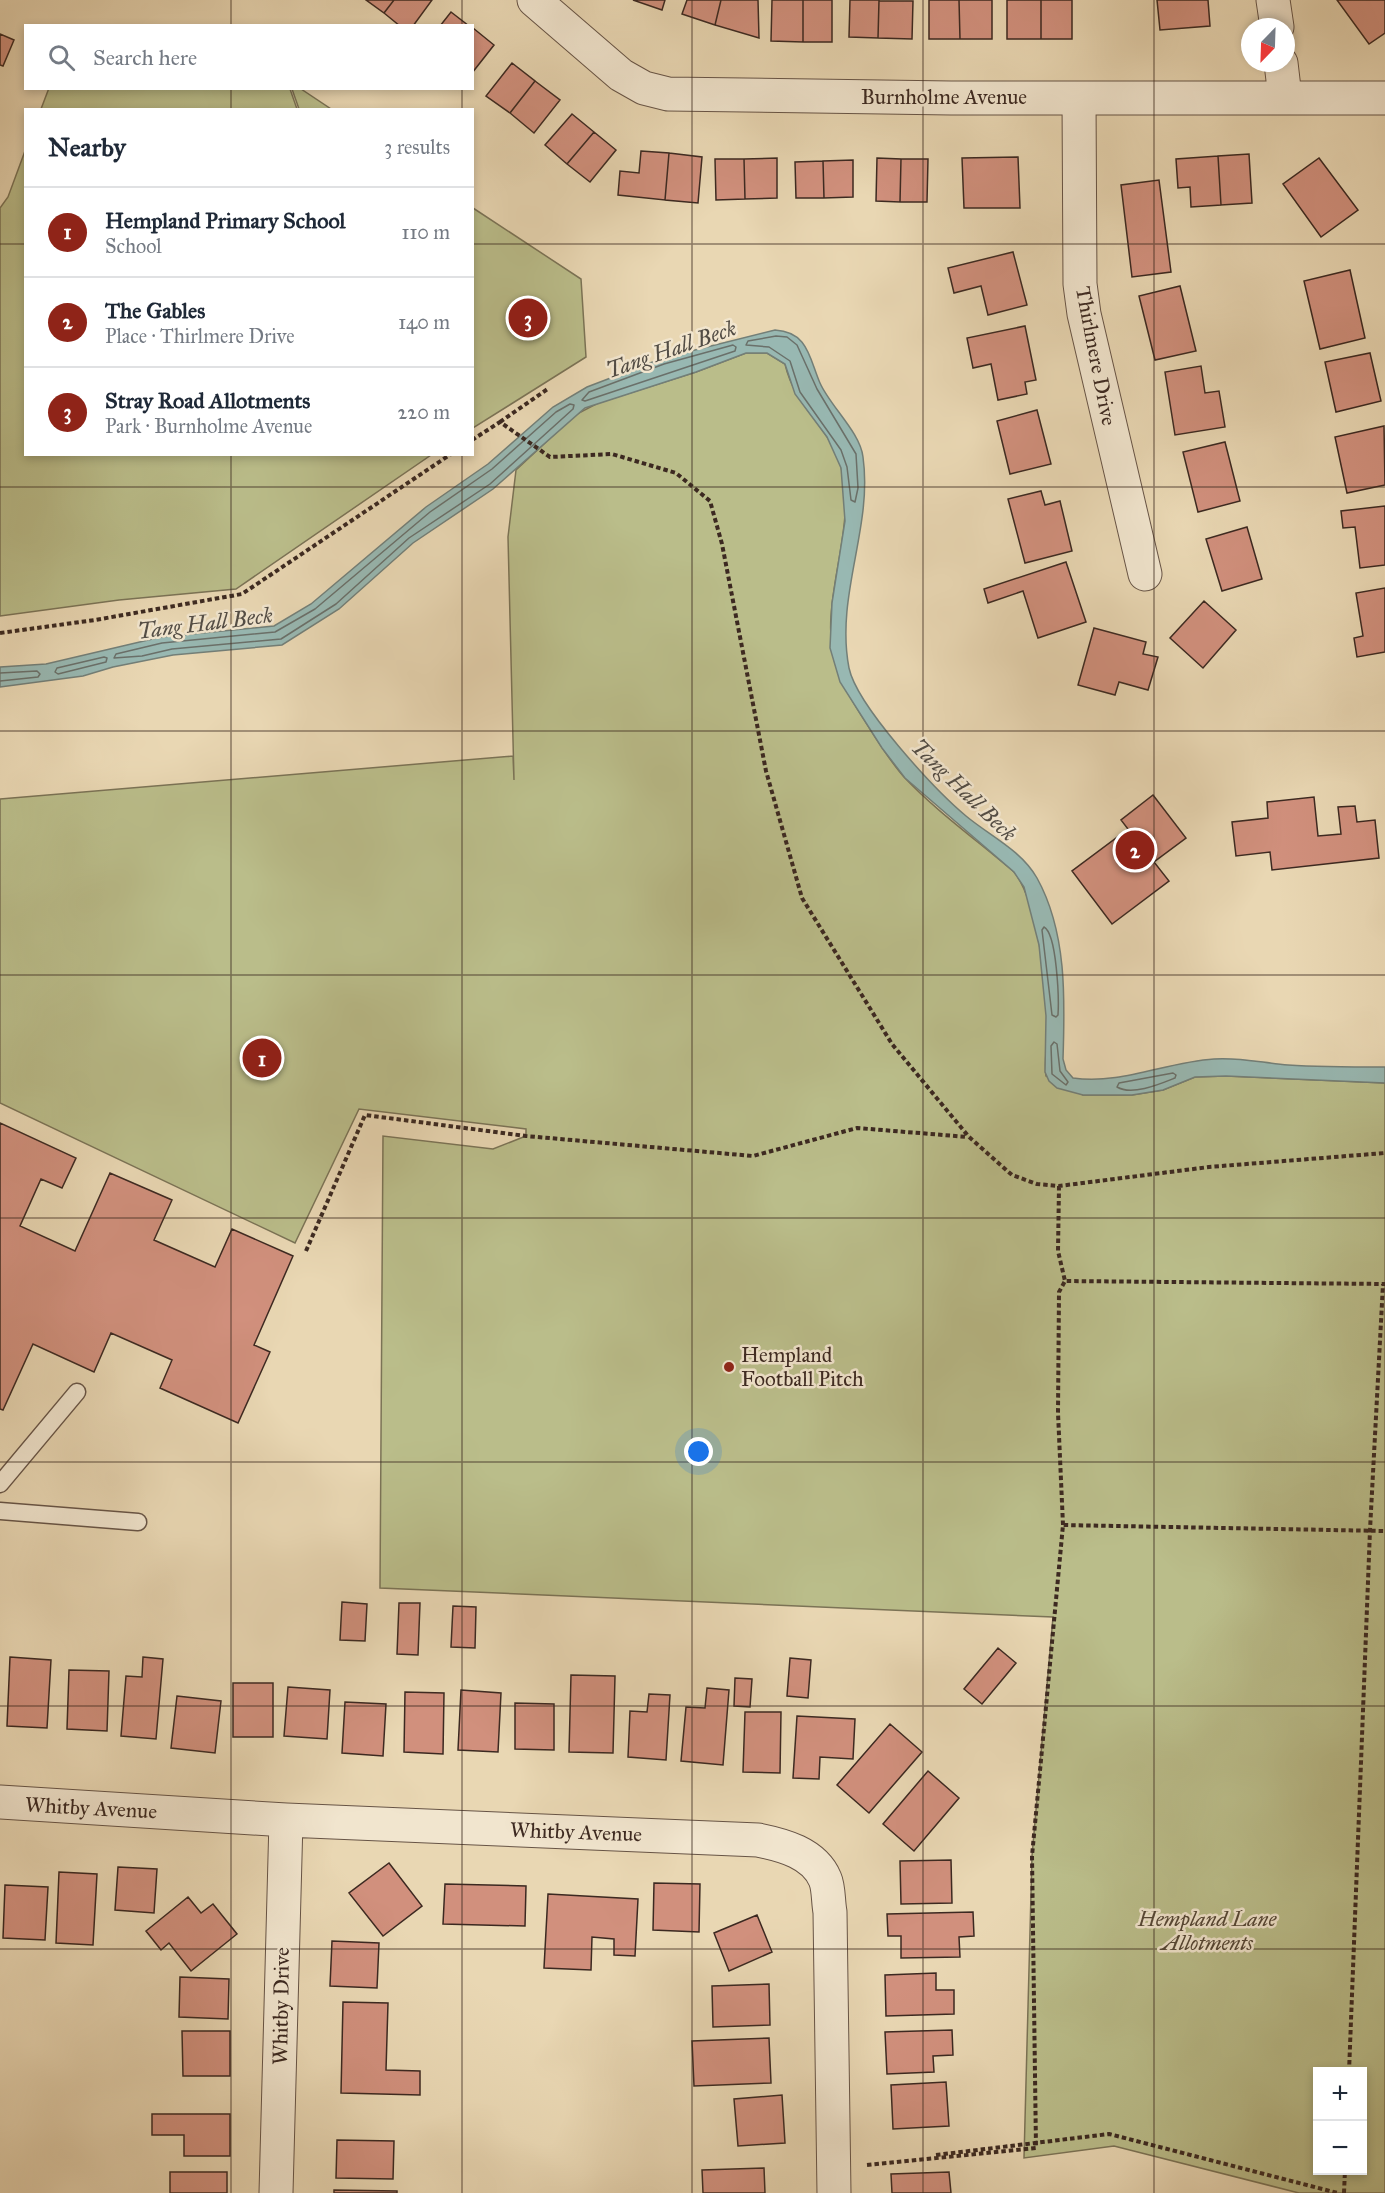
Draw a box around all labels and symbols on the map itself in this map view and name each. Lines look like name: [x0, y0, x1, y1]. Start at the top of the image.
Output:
north arrow: [1241, 18, 1295, 72]
street label: Burnholme Avenue: [861, 84, 1027, 110]
street label: Thirlmere Drive: [1070, 284, 1122, 428]
pin: 3: [508, 296, 548, 340]
water label: Tang Hall Beck: [602, 314, 740, 384]
water label: Tang Hall Beck: [136, 601, 274, 645]
water label: Tang Hall Beck: [906, 733, 1022, 847]
pin: 2: [1116, 828, 1154, 872]
pin: 1: [242, 1036, 282, 1080]
place label: Hempland Football Pitch: [741, 1342, 864, 1392]
marker: Hempland Football Pitch: [722, 1360, 736, 1374]
your location: [684, 1437, 713, 1466]
street label: Whitby Avenue: [24, 1792, 158, 1824]
street label: Whitby Avenue: [509, 1817, 643, 1847]
park label: Hempland Lane Allotments: [1137, 1906, 1277, 1956]
street label: Whitby Drive: [267, 1947, 295, 2065]

